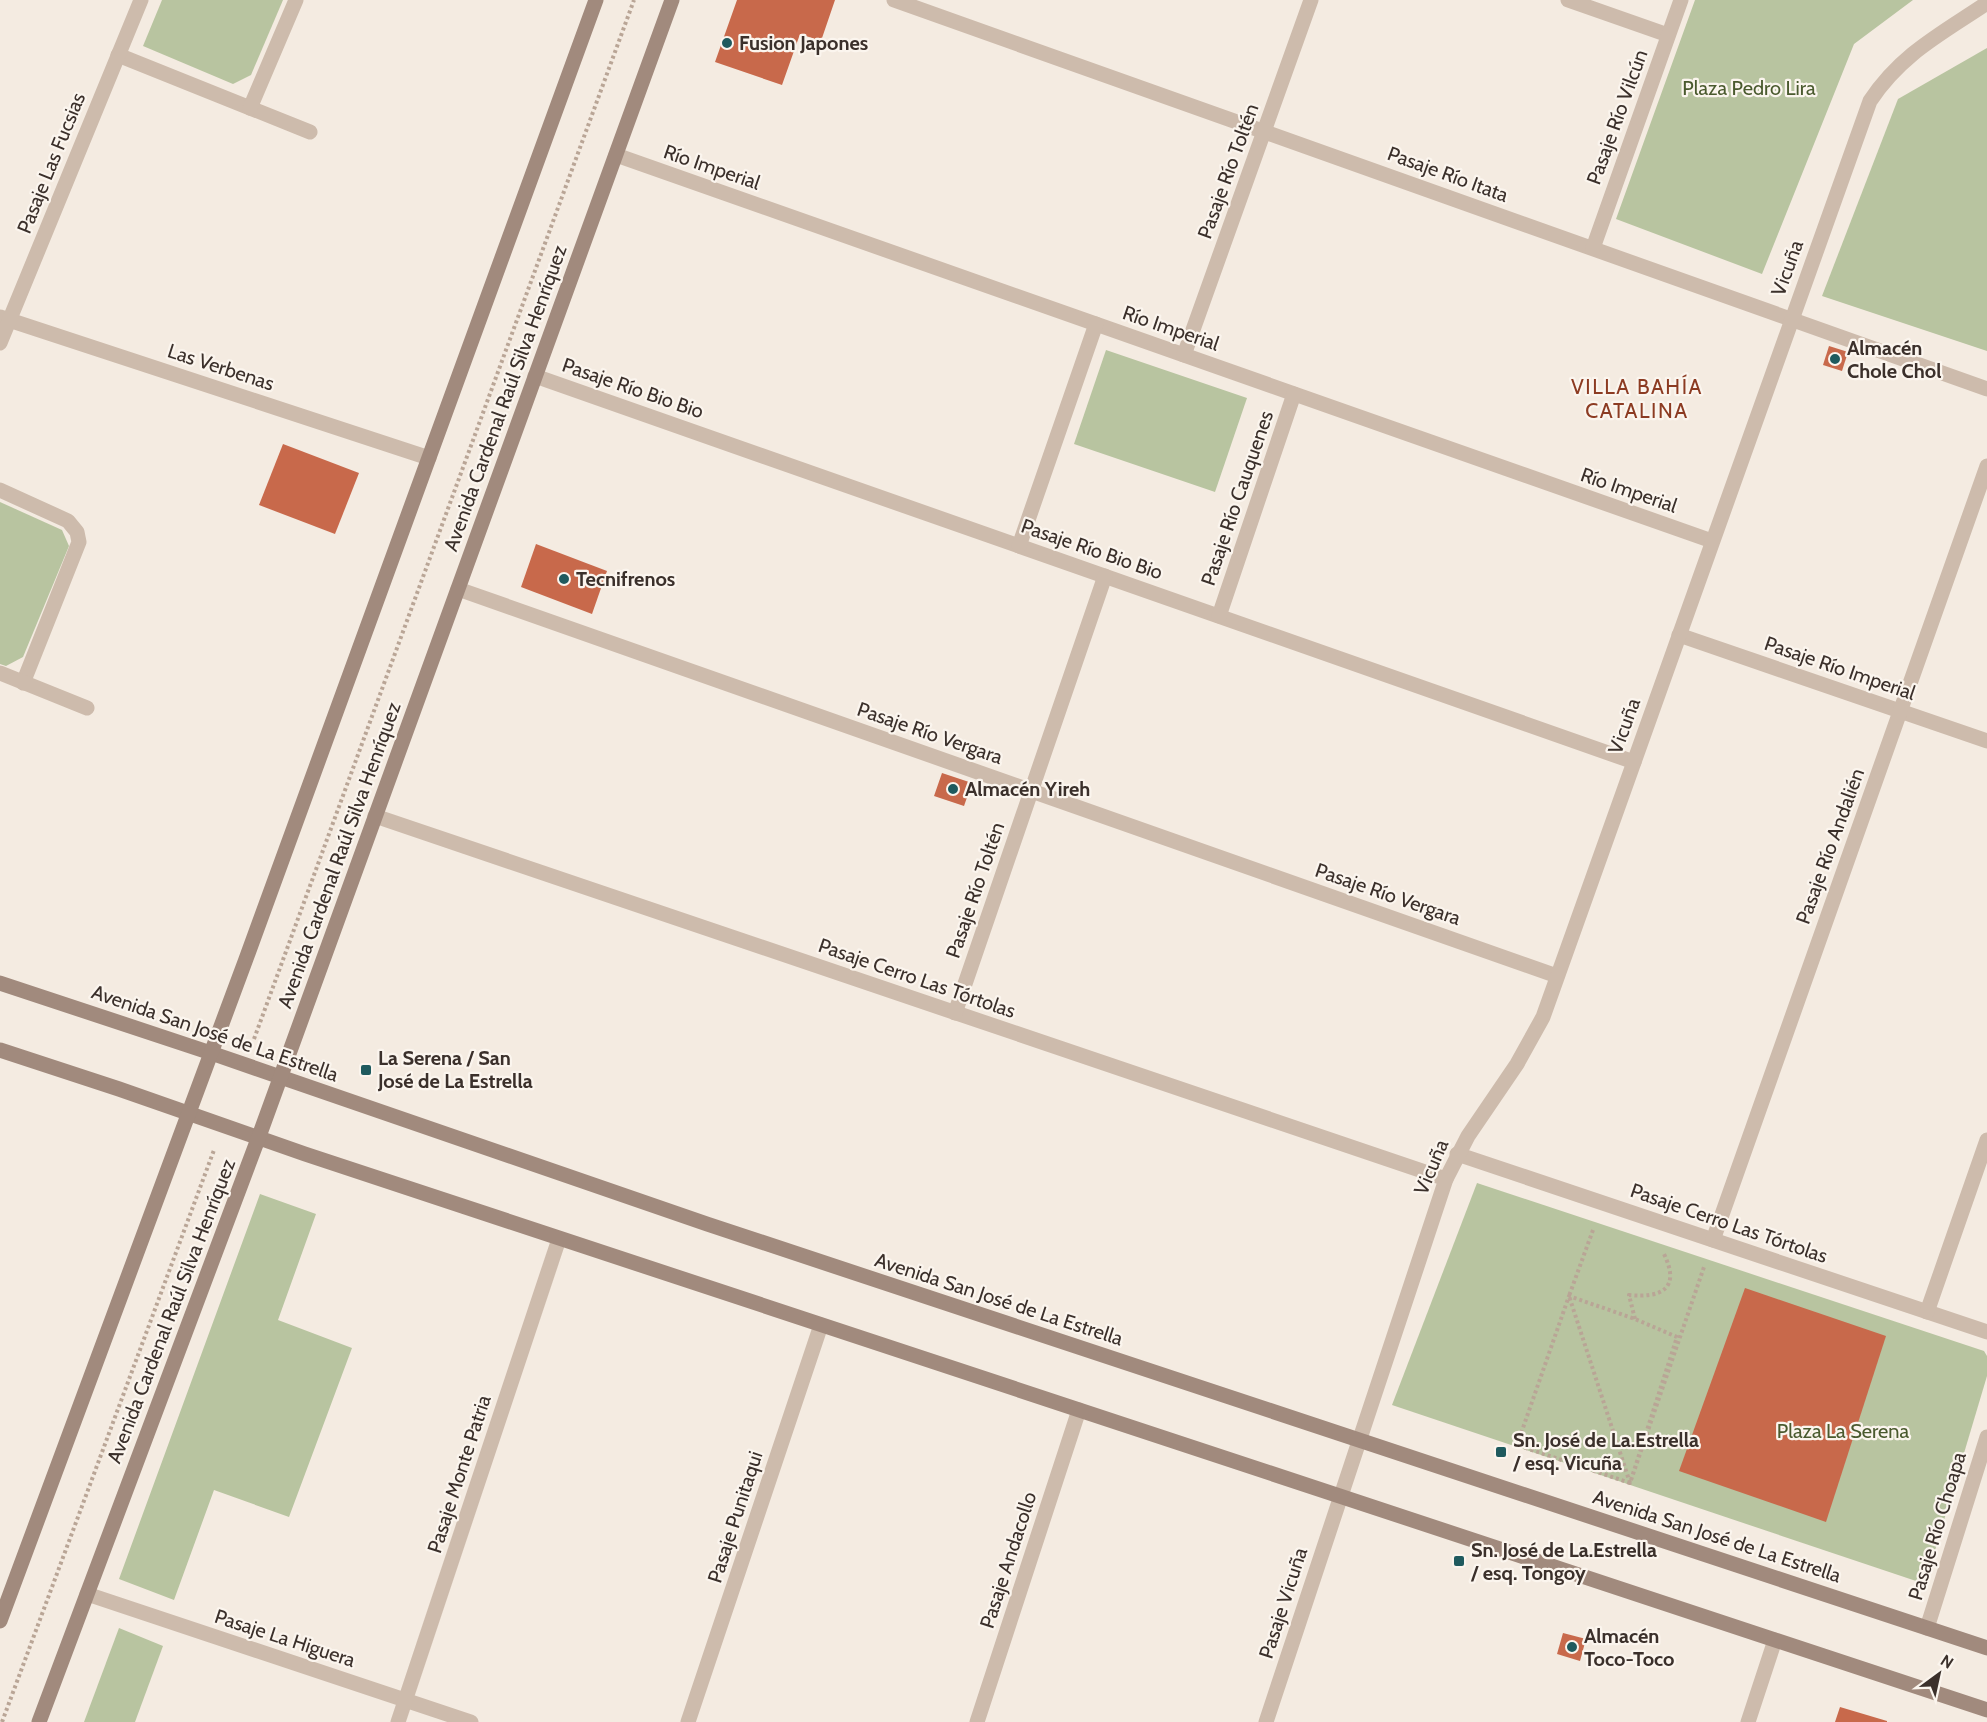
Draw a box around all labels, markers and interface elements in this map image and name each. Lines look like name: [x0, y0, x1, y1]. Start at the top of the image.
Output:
place label: Fusion Japones: [739, 31, 868, 55]
marker: Fusion Japones: [720, 36, 734, 50]
street label: Pasaje Río Vilcún: [1581, 46, 1653, 188]
park label: Plaza Pedro Lira: [1682, 76, 1816, 100]
street label: Pasaje Las Fucsias: [12, 89, 90, 237]
street label: Pasaje Río Toltén: [1192, 100, 1264, 242]
street label: Río Imperial: [661, 139, 764, 195]
street label: Pasaje Río Itata: [1384, 141, 1512, 207]
street label: Vicuña: [1766, 236, 1808, 299]
street label: Avenida Cardenal Raúl Silva Henríquez: [438, 242, 572, 554]
street label: Río Imperial: [1120, 300, 1223, 356]
place label: Almacén Chole Chol: [1847, 336, 1941, 383]
street label: Las Verbenas: [165, 339, 277, 395]
marker: Almacén Chole Chol: [1828, 352, 1842, 366]
street label: Pasaje Río Bio Bio: [559, 353, 707, 423]
district label: VILLA BAHÍA CATALINA: [1571, 374, 1703, 423]
street label: Pasaje Río Cauquenes: [1196, 407, 1278, 589]
street label: Río Imperial: [1578, 462, 1681, 518]
street label: Pasaje Río Bio Bio: [1018, 514, 1166, 584]
place label: Tecnifrenos: [576, 567, 675, 591]
marker: Tecnifrenos: [557, 572, 571, 586]
street label: Pasaje Río Imperial: [1761, 631, 1919, 705]
street label: Vicuña: [1603, 694, 1645, 757]
street label: Pasaje Río Vergara: [854, 697, 1006, 769]
street label: Avenida Cardenal Raúl Silva Henríquez: [272, 699, 406, 1011]
street label: Pasaje Río Andalién: [1791, 765, 1869, 927]
place label: Almacén Yireh: [965, 777, 1090, 801]
marker: Almacén Yireh: [946, 782, 960, 796]
street label: Pasaje Río Toltén: [941, 819, 1009, 961]
street label: Pasaje Río Vergara: [1312, 858, 1464, 930]
street label: Pasaje Cerro Las Tórtolas: [815, 933, 1019, 1023]
street label: Avenida San José de La Estrella: [89, 979, 342, 1087]
place label: La Serena / San José de La Estrella: [377, 1046, 533, 1093]
marker: La Serena / San José de La Estrella: [359, 1063, 373, 1077]
street label: Vicuña: [1409, 1135, 1453, 1198]
street label: Avenida Cardenal Raúl Silva Henríquez: [102, 1155, 240, 1467]
street label: Pasaje Cerro Las Tórtolas: [1627, 1178, 1831, 1268]
street label: Avenida San José de La Estrella: [872, 1248, 1126, 1351]
street label: Pasaje Monte Patria: [422, 1392, 496, 1556]
park label: Plaza La Serena: [1777, 1419, 1910, 1443]
place label: Sn. José de La.Estrella / esq. Vicuña: [1512, 1428, 1699, 1475]
marker: Sn. José de La.Estrella / esq. Vicuña: [1494, 1445, 1508, 1459]
street label: Pasaje Punitaqui: [702, 1448, 768, 1586]
street label: Pasaje Río Choapa: [1903, 1449, 1971, 1603]
street label: Avenida San José de La Estrella: [1590, 1485, 1844, 1588]
street label: Pasaje Andacollo: [975, 1489, 1041, 1631]
place label: Sn. José de La.Estrella / esq. Tongoy: [1470, 1538, 1657, 1585]
street label: Pasaje Vicuña: [1254, 1544, 1312, 1662]
marker: Sn. José de La.Estrella / esq. Tongoy: [1452, 1554, 1466, 1568]
street label: Pasaje La Higuera: [212, 1604, 359, 1672]
place label: Almacén Toco-Toco: [1584, 1624, 1674, 1671]
marker: Almacén Toco-Toco: [1565, 1640, 1579, 1654]
north arrow: [1909, 1644, 1969, 1704]
text: N: [1937, 1651, 1957, 1673]

